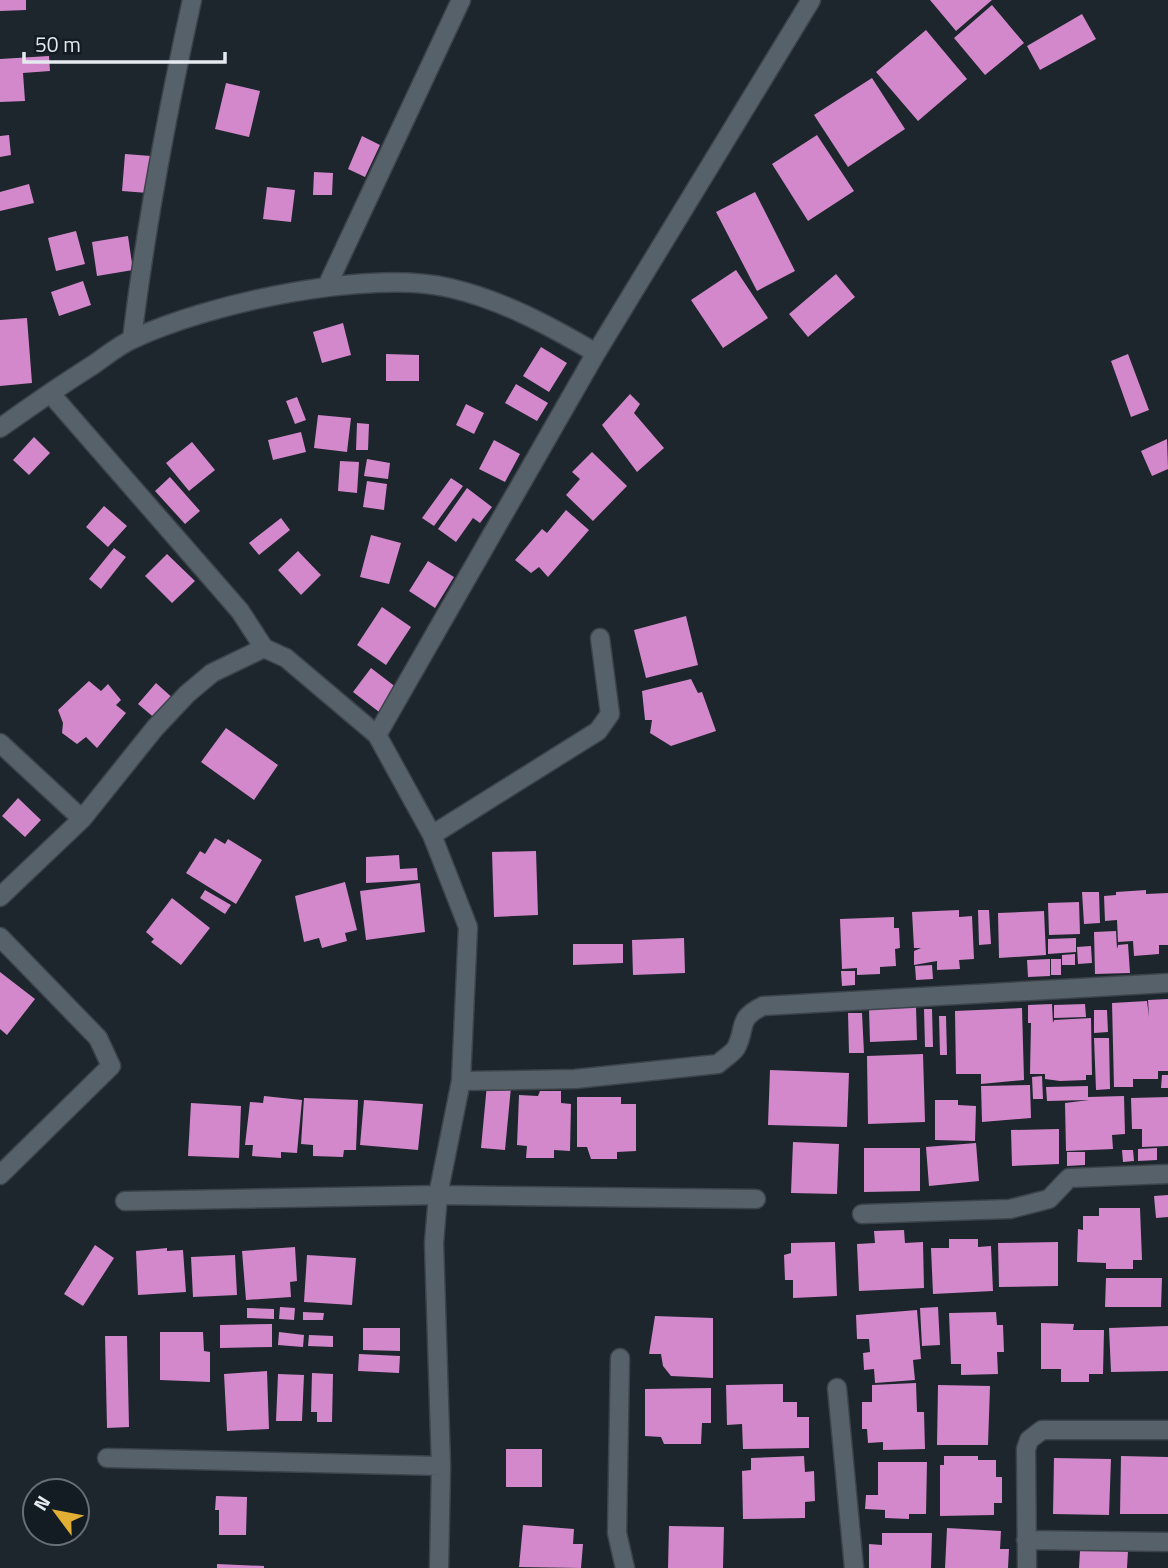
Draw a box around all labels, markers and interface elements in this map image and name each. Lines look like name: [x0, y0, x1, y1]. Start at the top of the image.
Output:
scale bar: [24, 21, 226, 65]
text: 50 m: [35, 28, 81, 60]
north arrow: [21, 1477, 91, 1547]
text: N: [25, 1489, 57, 1516]

